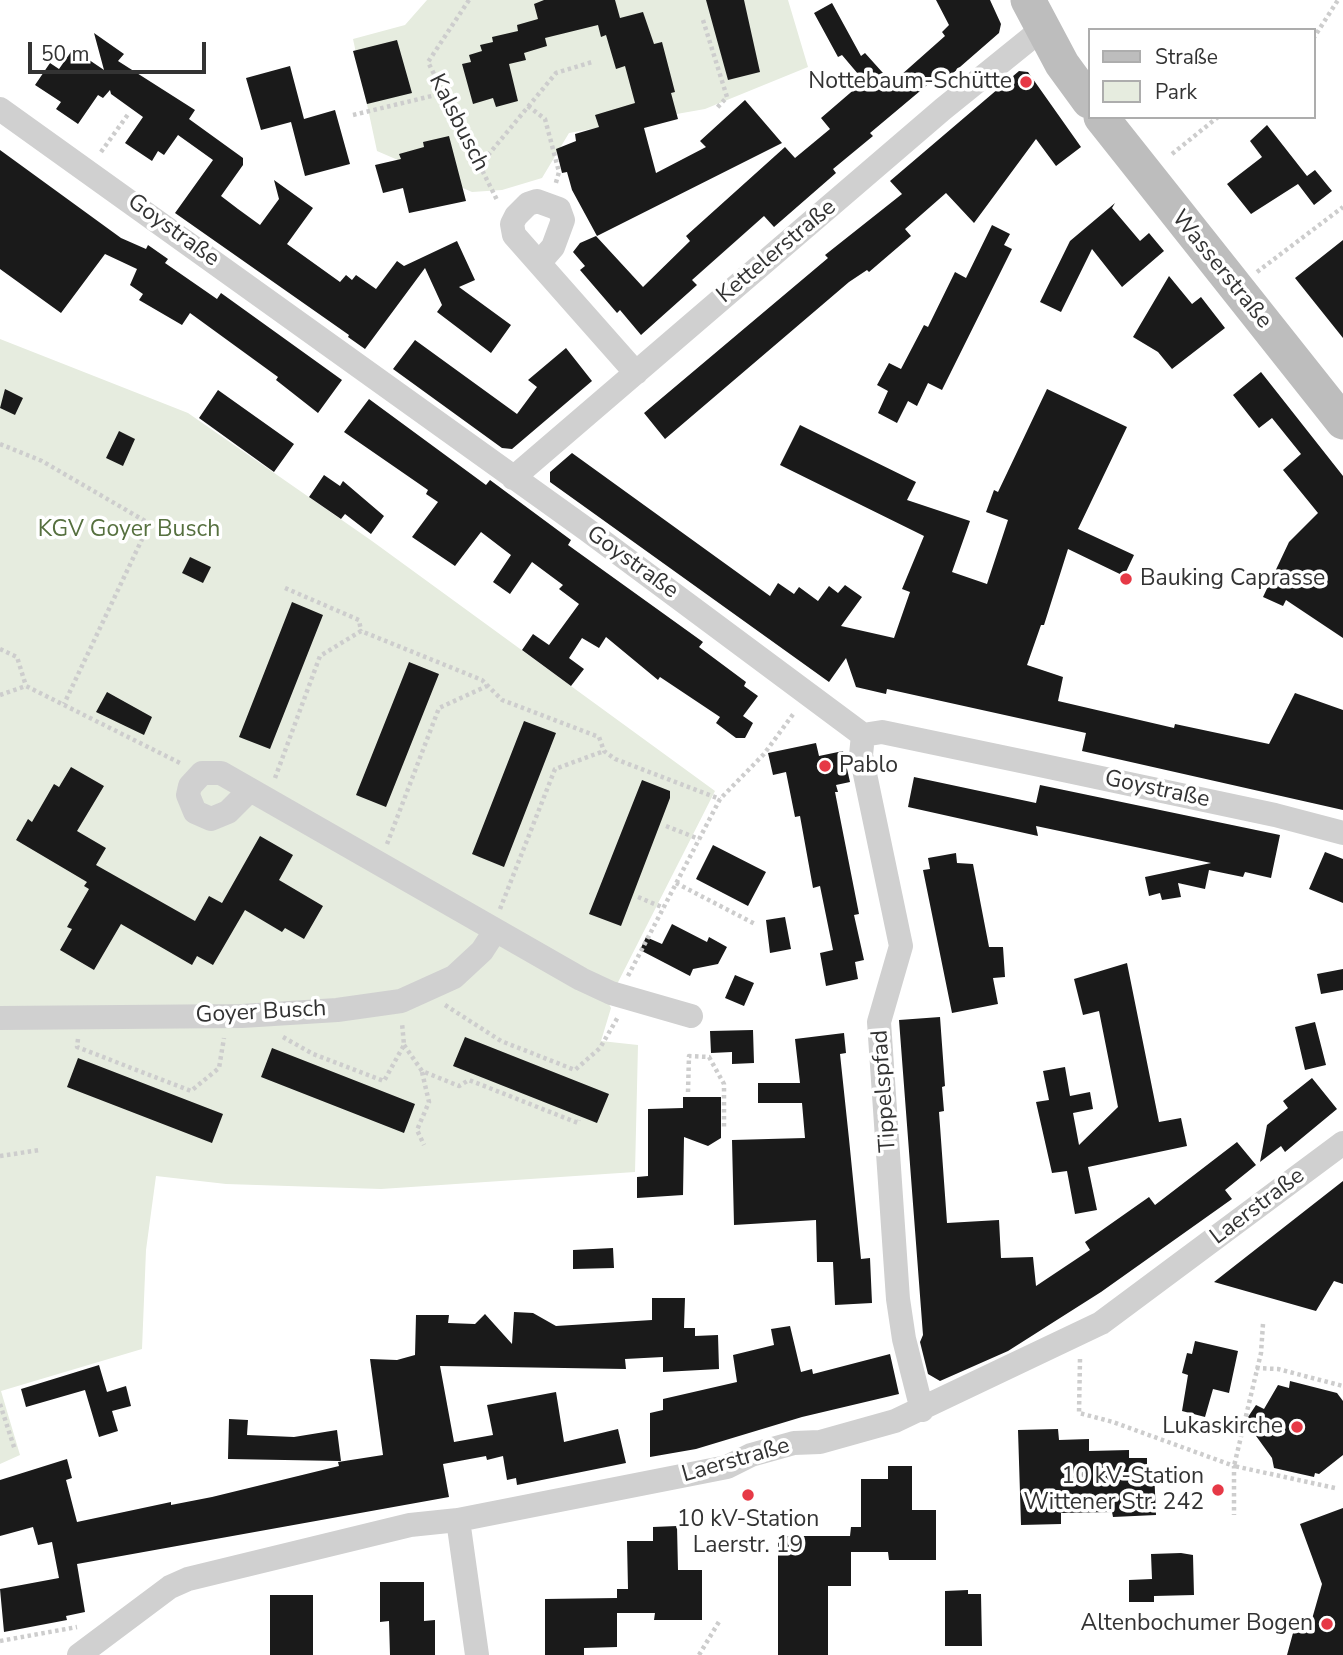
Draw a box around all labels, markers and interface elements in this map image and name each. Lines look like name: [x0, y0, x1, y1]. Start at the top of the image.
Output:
scale bar: [32, 28, 210, 72]
legend: [1088, 28, 1315, 119]
text: 50 m: [41, 40, 90, 68]
text: Straße: [1155, 43, 1218, 71]
place label: Nottebaum-Schütte: [808, 68, 1012, 96]
street label: Kalsbusch: [422, 70, 494, 176]
marker: Nottebaum-Schütte: [1018, 74, 1034, 90]
text: Park: [1155, 78, 1197, 106]
street label: Goystraße: [122, 189, 224, 273]
street label: Kettelerstraße: [712, 194, 842, 310]
street label: Wasserstraße: [1165, 205, 1277, 335]
park label: KGV Goyer Busch: [38, 516, 220, 544]
street label: Goystraße: [581, 521, 683, 605]
place label: Bauking Caprasse: [1140, 565, 1325, 593]
marker: Bauking Caprasse: [1118, 571, 1134, 587]
place label: Pablo: [839, 752, 898, 780]
marker: Pablo: [817, 758, 833, 774]
street label: Goystraße: [1102, 765, 1212, 815]
street label: Goyer Busch: [195, 996, 327, 1030]
street label: Tippelspfad: [867, 1029, 903, 1153]
street label: Laerstraße: [1205, 1163, 1311, 1251]
place label: Lukaskirche: [1162, 1413, 1283, 1441]
marker: Lukaskirche: [1289, 1419, 1305, 1435]
street label: Laerstraße: [679, 1432, 793, 1490]
place label: 10 kV-Station Wittener Str. 242: [1024, 1463, 1204, 1517]
marker: 10 kV-Station Wittener Str. 242: [1210, 1482, 1226, 1498]
marker: 10 kV-Station Laerstr. 19: [740, 1487, 756, 1503]
place label: 10 kV-Station Laerstr. 19: [677, 1506, 819, 1560]
place label: Altenbochumer Bogen: [1080, 1610, 1313, 1638]
marker: Altenbochumer Bogen: [1319, 1616, 1335, 1632]

